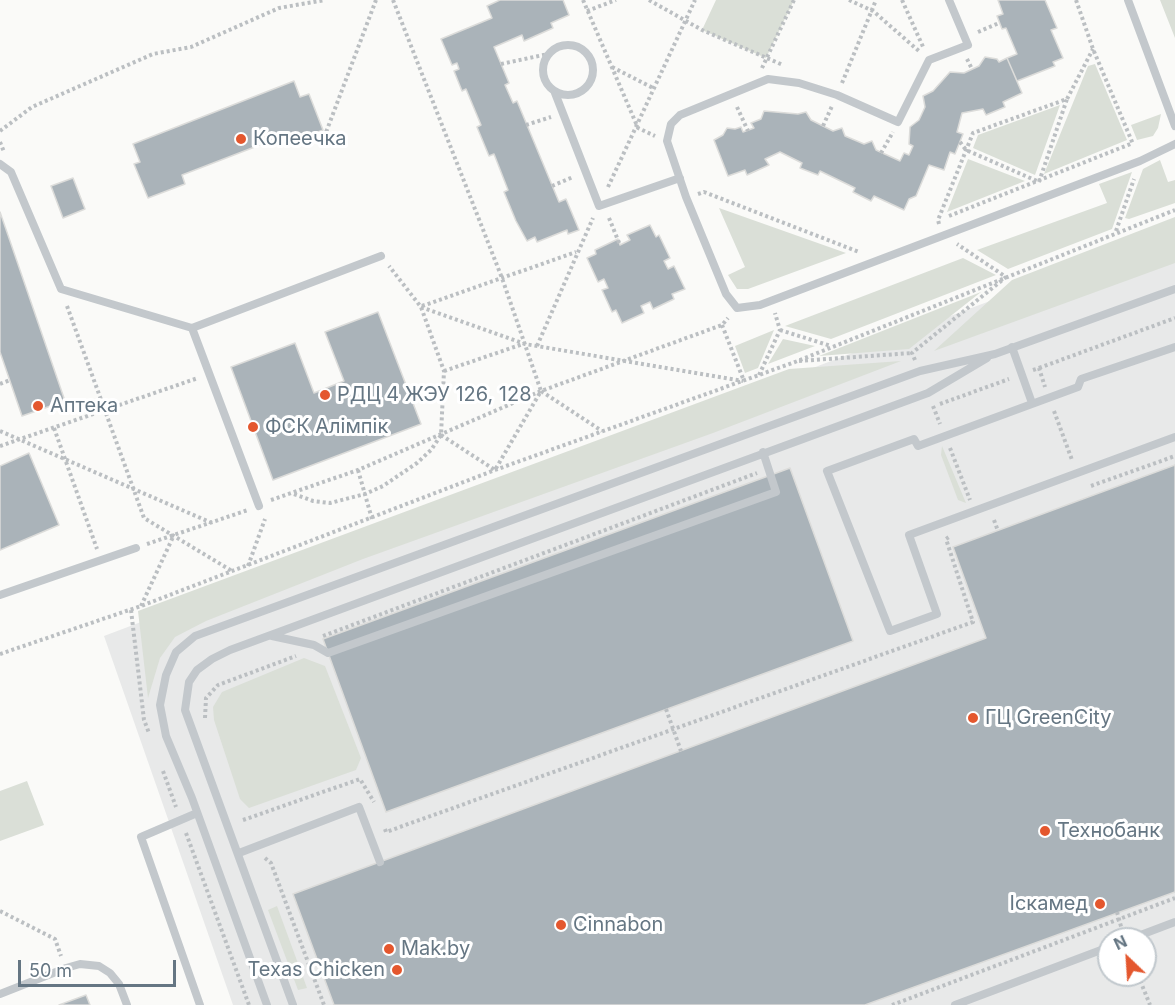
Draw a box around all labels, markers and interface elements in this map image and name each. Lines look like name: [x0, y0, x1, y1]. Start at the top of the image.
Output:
place label: Копеечка: [253, 127, 347, 151]
marker: Копеечка: [234, 132, 248, 146]
place label: РДЦ 4 ЖЭУ 126, 128: [337, 383, 532, 407]
marker: РДЦ 4 ЖЭУ 126, 128: [318, 388, 332, 402]
place label: Аптека: [50, 394, 118, 418]
marker: Аптека: [31, 399, 45, 413]
place label: ФСК Алімпік: [265, 415, 388, 439]
marker: ФСК Алімпік: [246, 420, 260, 434]
place label: ГЦ GreenCity: [985, 706, 1111, 730]
marker: ГЦ GreenCity: [966, 711, 980, 725]
place label: Технобанк: [1057, 819, 1160, 843]
marker: Технобанк: [1038, 824, 1052, 838]
place label: Іскамед: [1010, 892, 1088, 916]
marker: Іскамед: [1093, 897, 1107, 911]
place label: Cinnabon: [573, 913, 663, 937]
marker: Cinnabon: [554, 918, 568, 932]
north arrow: [1097, 927, 1157, 987]
text: N: [1110, 931, 1130, 954]
place label: Mak.by: [401, 937, 470, 961]
marker: Mak.by: [382, 942, 396, 956]
scale bar: [21, 948, 178, 986]
place label: Texas Chicken: [247, 958, 385, 982]
text: 50 m: [29, 960, 72, 981]
marker: Texas Chicken: [390, 963, 404, 977]

